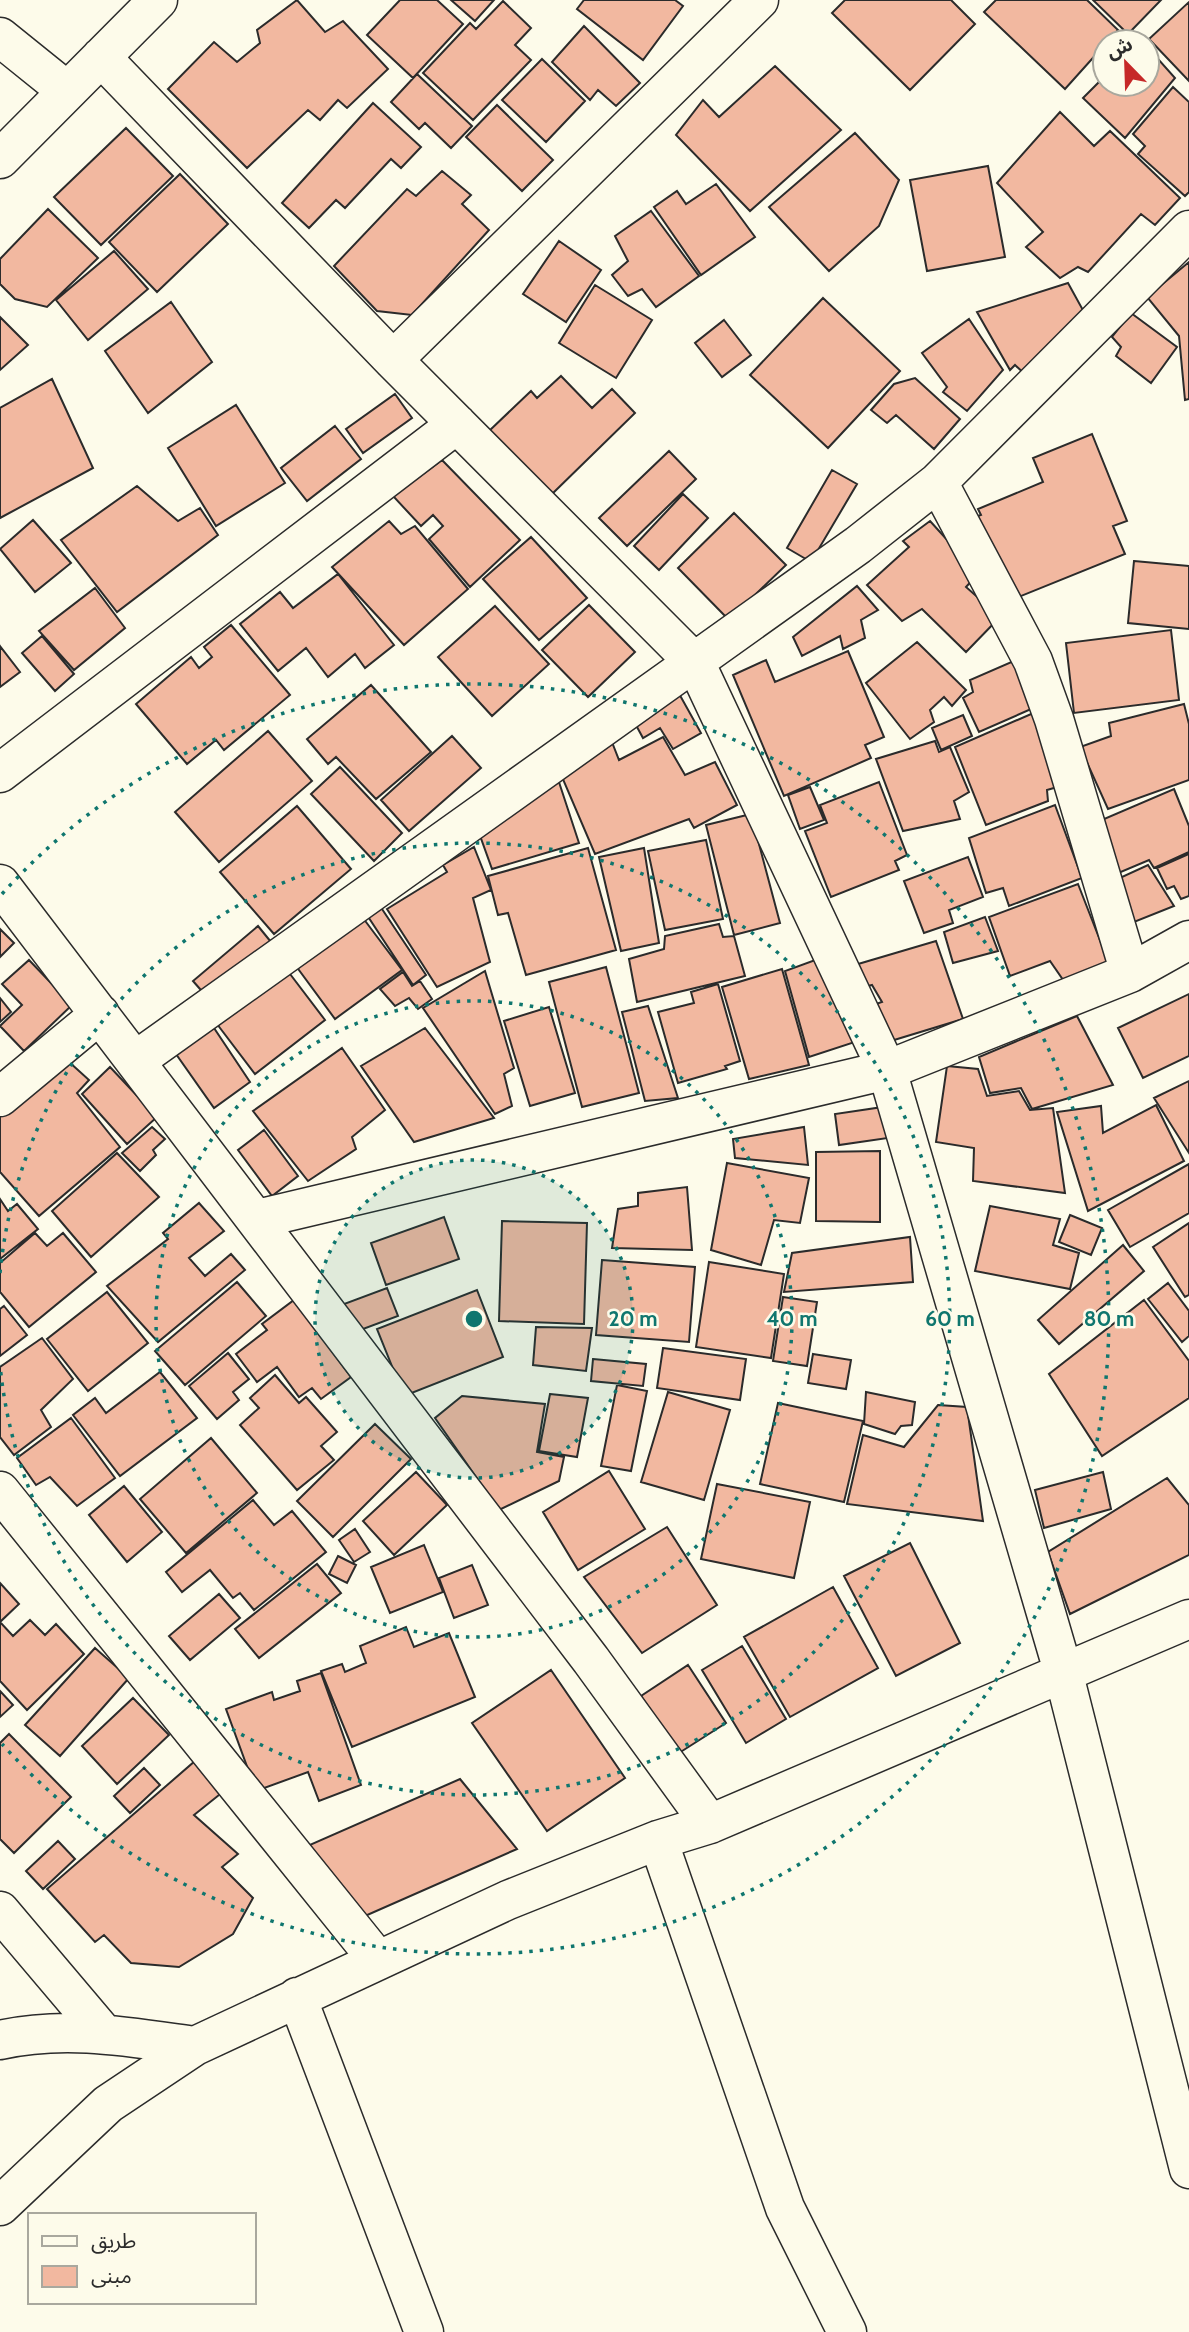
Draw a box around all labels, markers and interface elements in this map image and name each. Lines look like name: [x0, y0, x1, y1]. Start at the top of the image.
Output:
north arrow: [1091, 28, 1161, 98]
text: ش: [1103, 32, 1136, 63]
text: 20 m: [609, 1306, 657, 1331]
text: 40 m: [767, 1306, 817, 1331]
text: 60 m: [925, 1306, 975, 1331]
text: 80 m: [1084, 1306, 1134, 1331]
centre of rings: [462, 1307, 486, 1331]
legend: [28, 2213, 256, 2304]
text: طريق: [91, 2228, 136, 2254]
text: مبنى: [91, 2263, 132, 2288]

